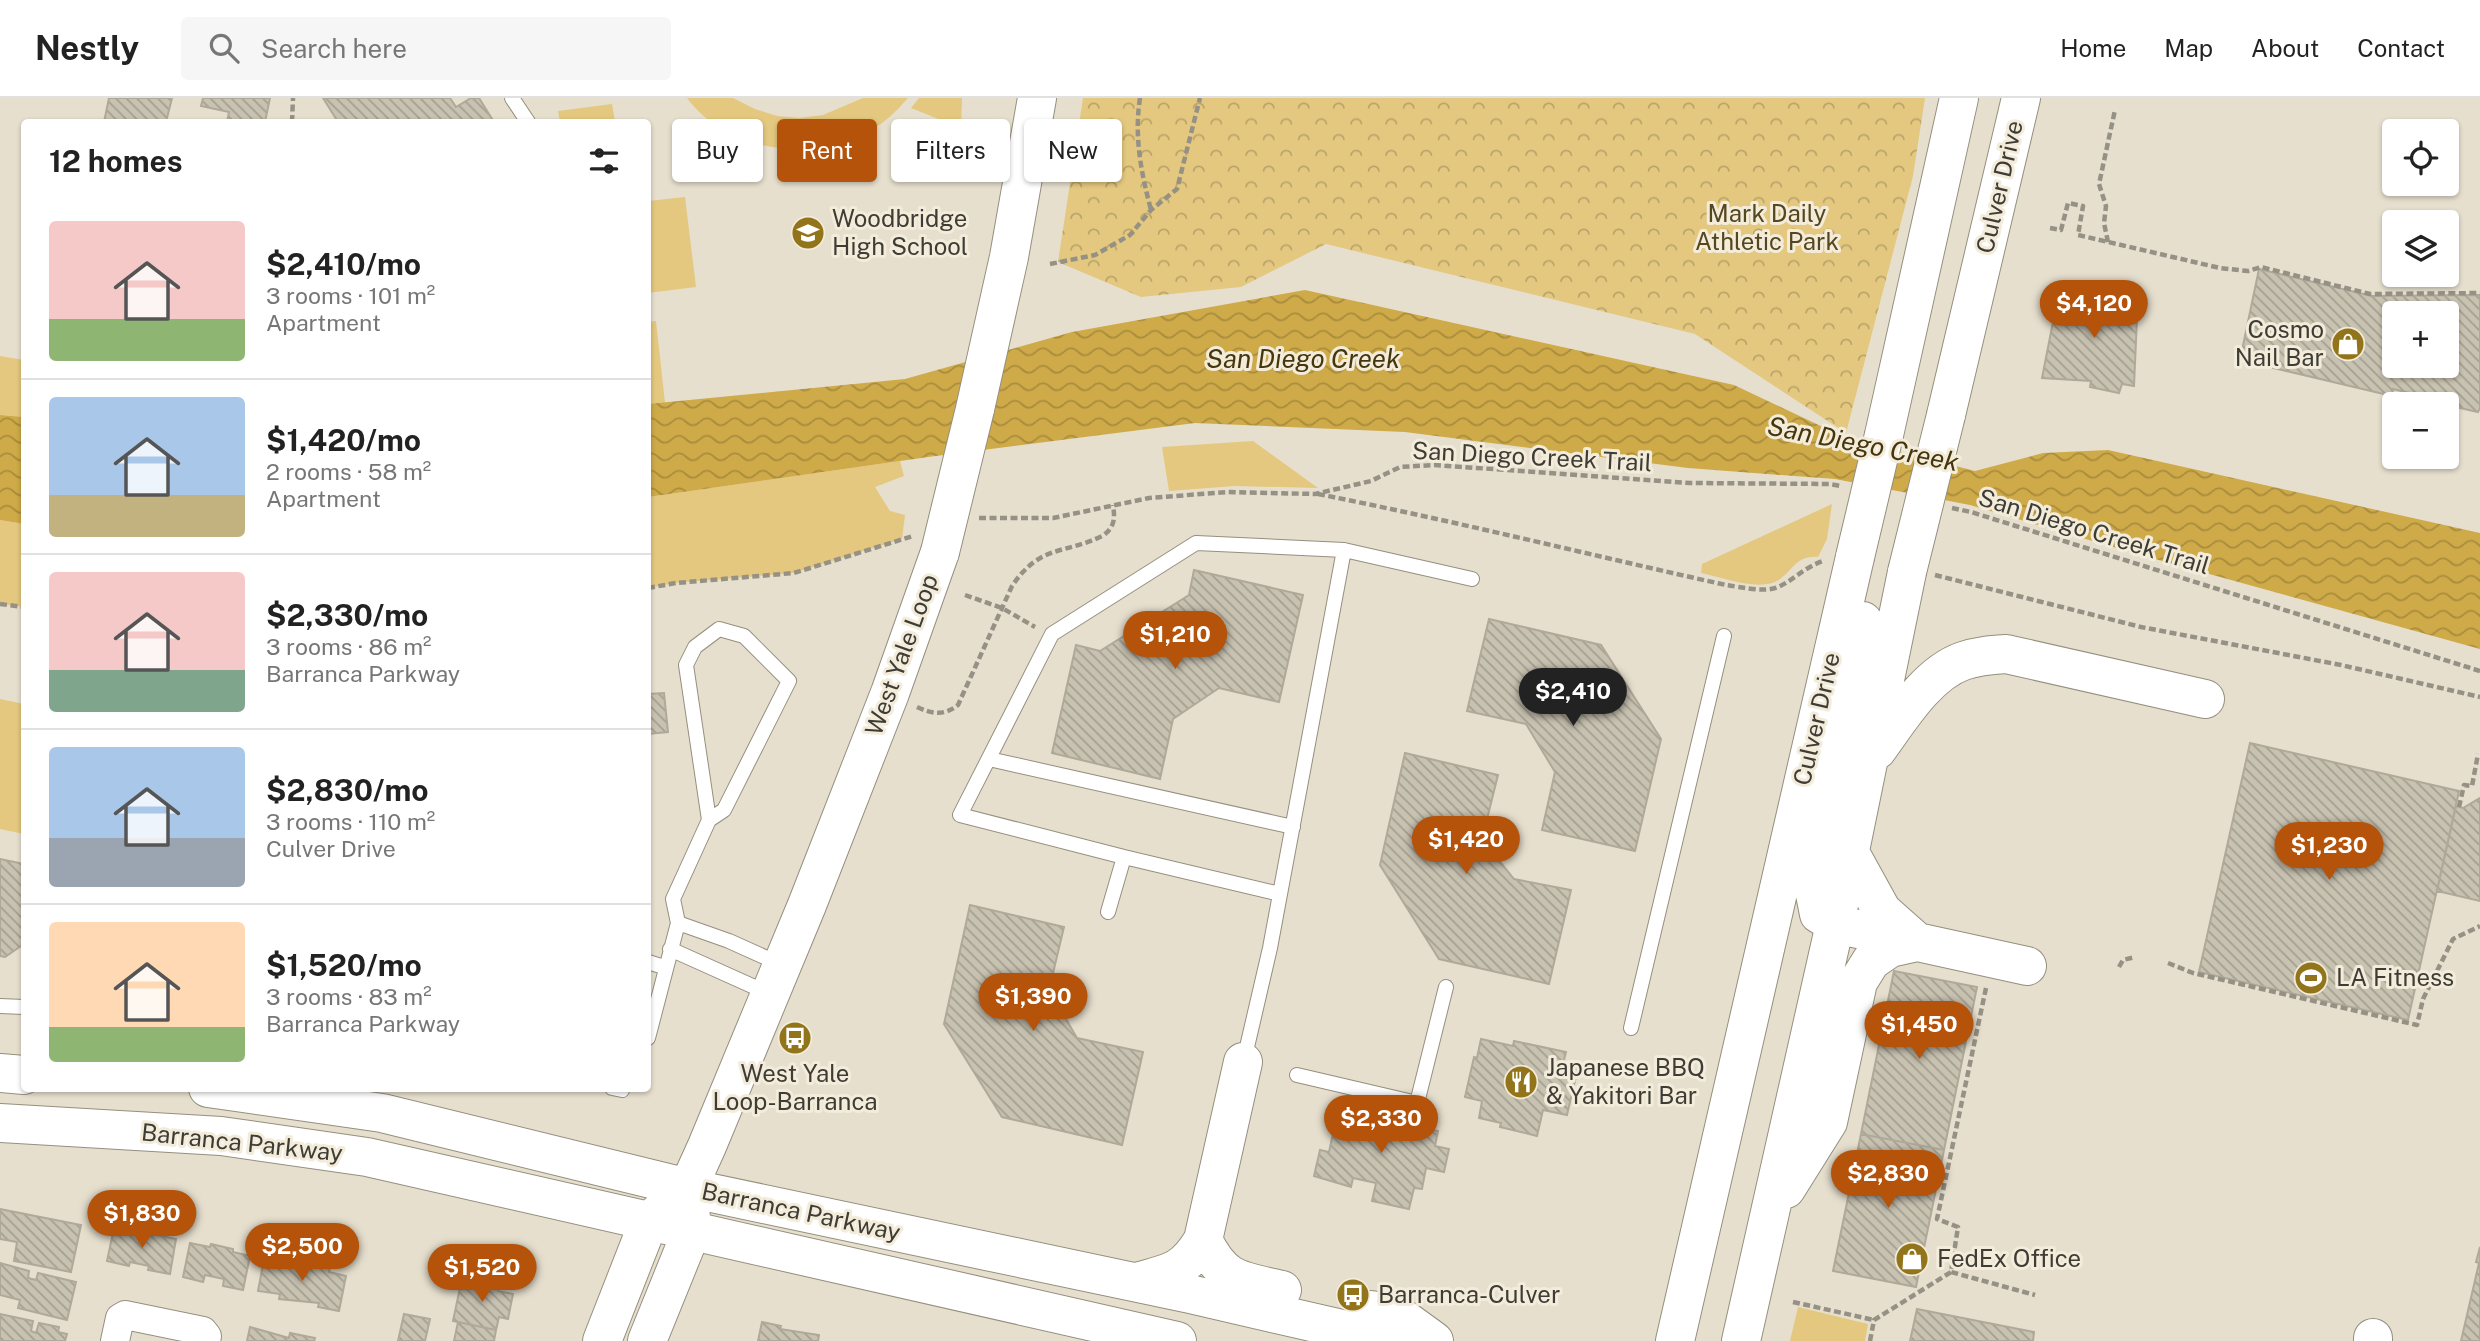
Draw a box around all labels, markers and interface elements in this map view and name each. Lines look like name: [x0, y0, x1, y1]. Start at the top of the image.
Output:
search box: [181, 17, 671, 80]
text: Nestly: [35, 29, 139, 67]
icon: search: [205, 29, 243, 67]
text: Search here: [261, 33, 407, 64]
text: Home: [2060, 34, 2126, 62]
text: Map: [2164, 34, 2213, 62]
text: About: [2251, 34, 2319, 62]
text: Contact: [2357, 34, 2445, 62]
street label: Culver Drive: [1970, 118, 2028, 256]
chip: Buy: [672, 119, 763, 182]
chip: Rent: [777, 119, 877, 182]
chip: Filters: [891, 119, 1010, 182]
chip: New: [1024, 119, 1122, 182]
map controls: [2382, 119, 2459, 469]
button: locate: [2382, 119, 2459, 196]
icon: filters: [585, 142, 623, 180]
text: 12 homes: [49, 143, 183, 179]
park label: Mark Daily Athletic Park: [1695, 199, 1839, 255]
place label: Woodbridge High School: [832, 204, 968, 260]
button: layers: [2382, 210, 2459, 287]
school or university icon: Woodbridge High School: [789, 214, 827, 252]
text: $2,410/mo: [266, 246, 421, 282]
icon: home: [105, 249, 189, 333]
pin: $4,120: [2037, 280, 2151, 340]
text: 3 rooms · 101 m²: [266, 282, 435, 309]
text: $4,120: [2056, 289, 2132, 316]
button: +: [2382, 301, 2459, 378]
text: Apartment: [266, 309, 381, 336]
place label: Cosmo Nail Bar: [2235, 315, 2324, 371]
shop icon: Cosmo Nail Bar: [2329, 325, 2367, 363]
water label: San Diego Creek: [1206, 343, 1400, 374]
button: −: [2382, 392, 2459, 469]
water label: San Diego Creek: [1765, 410, 1961, 477]
text: $1,420/mo: [266, 422, 421, 458]
icon: home: [105, 425, 189, 509]
street label: San Diego Creek Trail: [1411, 436, 1653, 476]
text: 2 rooms · 58 m²: [266, 458, 431, 485]
street label: San Diego Creek Trail: [1975, 483, 2213, 580]
text: Apartment: [266, 485, 381, 512]
street label: West Yale Loop: [859, 570, 943, 739]
text: $2,330/mo: [266, 597, 428, 633]
icon: home: [105, 600, 189, 684]
pin: $1,210: [1118, 612, 1232, 671]
text: $1,210: [1139, 620, 1211, 647]
text: 3 rooms · 86 m²: [266, 633, 432, 660]
street label: Culver Drive: [1787, 650, 1845, 788]
text: Barranca Parkway: [266, 660, 460, 687]
pin: $2,410: [1516, 668, 1630, 728]
text: $2,410: [1535, 677, 1611, 704]
text: $2,830/mo: [266, 772, 429, 808]
icon: home: [105, 775, 189, 859]
text: 3 rooms · 110 m²: [266, 808, 435, 835]
pin: $1,420: [1409, 816, 1523, 876]
pin: $1,230: [2272, 822, 2386, 882]
text: $1,420: [1428, 825, 1504, 852]
text: $1,230: [2291, 831, 2367, 858]
text: Culver Drive: [266, 835, 396, 862]
text: $1,520/mo: [266, 947, 422, 983]
icon: home: [105, 950, 189, 1034]
sports icon: LA Fitness: [2292, 959, 2330, 997]
place label: LA Fitness: [2336, 963, 2454, 991]
pin: $1,390: [976, 974, 1090, 1033]
text: $1,390: [995, 982, 1072, 1009]
text: 3 rooms · 83 m²: [266, 983, 432, 1010]
pin: $1,450: [1862, 1002, 1976, 1061]
text: Barranca Parkway: [266, 1010, 460, 1037]
text: $1,450: [1881, 1010, 1957, 1037]
bus stop icon: West Yale Loop-Barranca: [776, 1019, 814, 1057]
place label: Japanese BBQ & Yakitori Bar: [1546, 1053, 1705, 1109]
place label: West Yale Loop-Barranca: [712, 1059, 878, 1115]
restaurant icon: Japanese BBQ & Yakitori Bar: [1502, 1063, 1540, 1101]
pin: $2,330: [1324, 1096, 1438, 1155]
text: $2,330: [1340, 1104, 1422, 1131]
street label: Barranca Parkway: [140, 1118, 344, 1167]
pin: $2,830: [1831, 1150, 1945, 1210]
text: $2,830: [1847, 1159, 1929, 1186]
street label: Barranca Parkway: [699, 1176, 903, 1246]
pin: $1,830: [85, 1190, 199, 1250]
text: $1,830: [103, 1199, 181, 1226]
pin: $2,500: [245, 1224, 359, 1283]
text: $2,500: [261, 1232, 343, 1259]
shop icon: FedEx Office: [1893, 1240, 1931, 1278]
pin: $1,520: [425, 1244, 539, 1304]
place label: FedEx Office: [1937, 1244, 2081, 1272]
text: $1,520: [444, 1253, 520, 1280]
bus stop icon: Barranca-Culver: [1334, 1276, 1372, 1314]
place label: Barranca-Culver: [1378, 1280, 1560, 1308]

